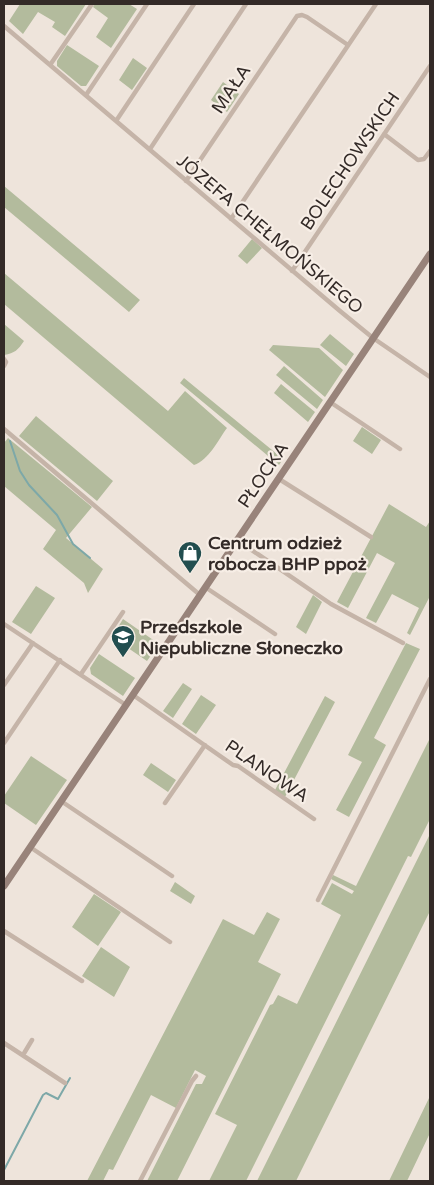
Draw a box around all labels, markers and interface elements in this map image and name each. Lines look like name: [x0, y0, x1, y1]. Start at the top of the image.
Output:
street label: MAŁA: [207, 60, 255, 118]
street label: BOLECHOWSKICH: [296, 88, 404, 234]
street label: JÓZEFA CHEŁMOŃSKIEGO: [172, 150, 368, 318]
street label: PŁOCKA: [233, 438, 293, 512]
place label: Centrum odzież robocza BHP ppoż: [208, 532, 367, 575]
shop icon: Centrum odzież robocza BHP ppoż: [177, 540, 203, 574]
place label: Przedszkole Niepubliczne Słoneczko: [140, 616, 343, 659]
school or university icon: Przedszkole Niepubliczne Słoneczko: [110, 624, 136, 658]
street label: PLANOWA: [221, 735, 313, 807]

